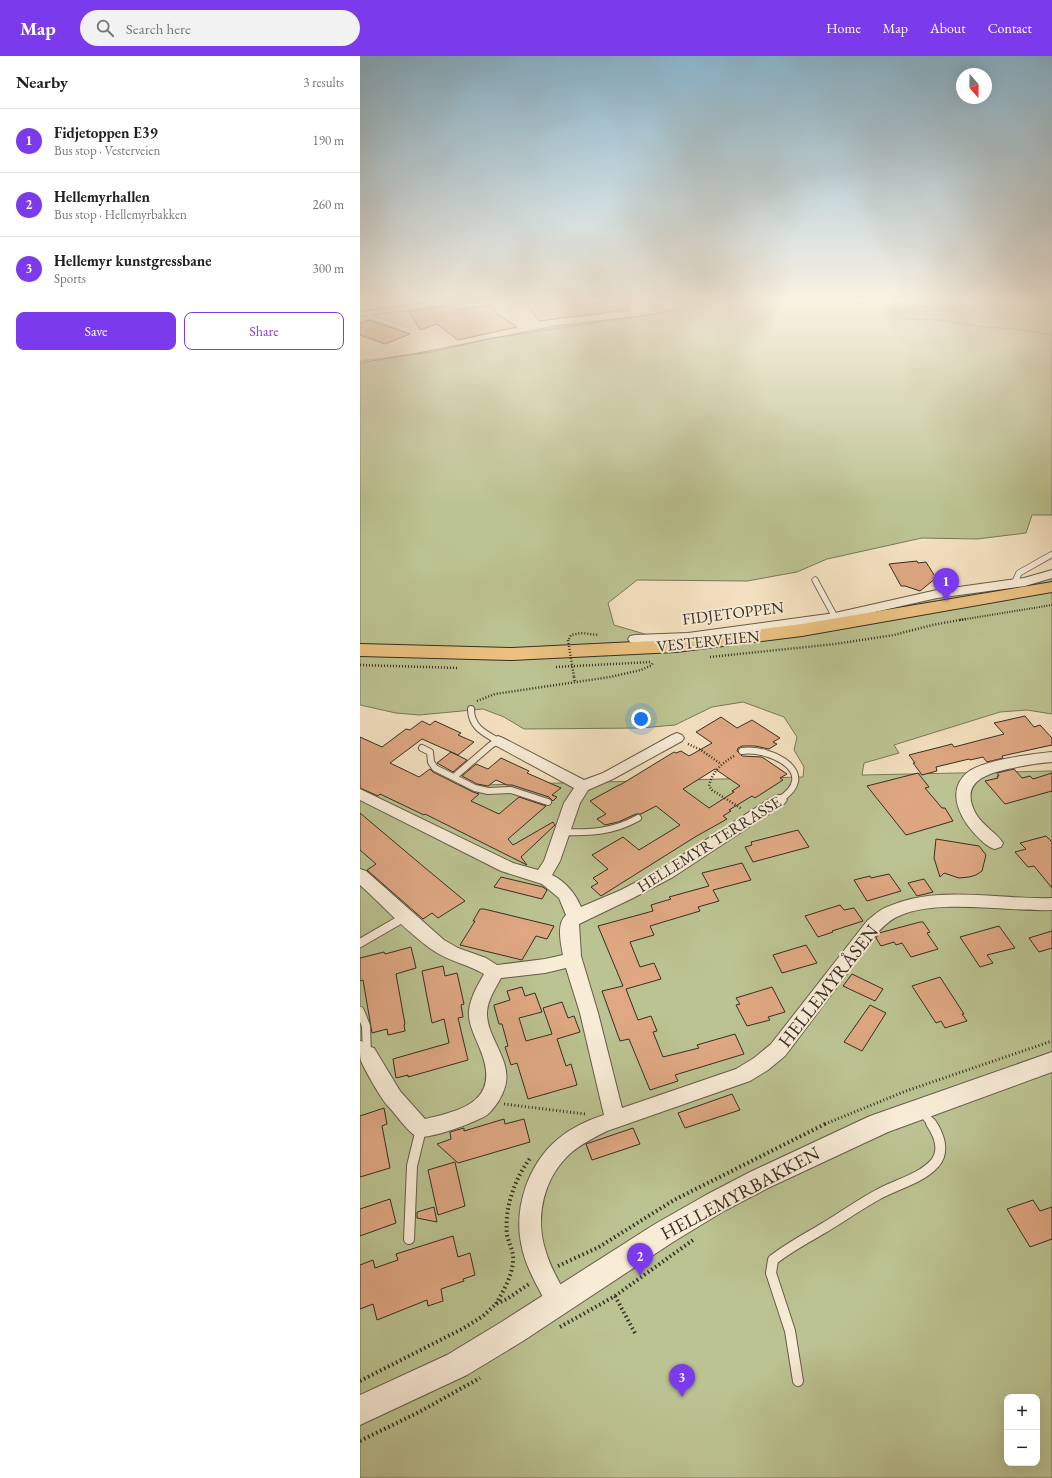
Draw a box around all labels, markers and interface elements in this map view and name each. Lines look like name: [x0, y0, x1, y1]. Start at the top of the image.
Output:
search box: [80, 10, 360, 46]
text: Map: [20, 16, 56, 41]
icon: search: [94, 17, 116, 39]
text: Search here: [126, 19, 191, 38]
text: Home: [826, 19, 861, 37]
text: Map: [883, 19, 908, 37]
text: About: [930, 19, 966, 37]
text: Contact: [988, 19, 1032, 37]
north arrow: [956, 68, 992, 104]
text: Nearby: [16, 71, 68, 93]
text: 3 results: [303, 74, 344, 91]
text: Fidjetoppen E39: [54, 123, 158, 142]
text: 1: [26, 132, 32, 149]
text: 190 m: [313, 132, 344, 149]
text: Bus stop · Vesterveien: [54, 142, 160, 159]
text: Hellemyrhallen: [54, 187, 150, 206]
text: 2: [26, 196, 32, 213]
text: 260 m: [313, 196, 344, 213]
text: Bus stop · Hellemyrbakken: [54, 206, 187, 223]
text: Hellemyr kunstgressbane: [54, 251, 211, 270]
text: 3: [26, 260, 32, 277]
text: 300 m: [313, 260, 344, 277]
text: Sports: [54, 270, 86, 287]
button: Save: [16, 312, 176, 350]
button: Share: [184, 312, 344, 350]
pin: 1: [933, 568, 959, 601]
street label: FIDJETOPPEN: [681, 596, 785, 630]
street label: VESTERVEIEN: [655, 625, 761, 657]
your location: [631, 709, 651, 729]
street label: HELLEMYR TERRASSE: [633, 791, 785, 897]
street label: HELLEMYRÅSEN: [772, 920, 884, 1052]
street label: HELLEMYRBAKKEN: [656, 1141, 824, 1245]
pin: 2: [627, 1243, 653, 1276]
pin: 3: [669, 1364, 695, 1397]
map controls: [1004, 1394, 1040, 1466]
button: +: [1004, 1394, 1040, 1430]
button: −: [1004, 1430, 1040, 1466]

